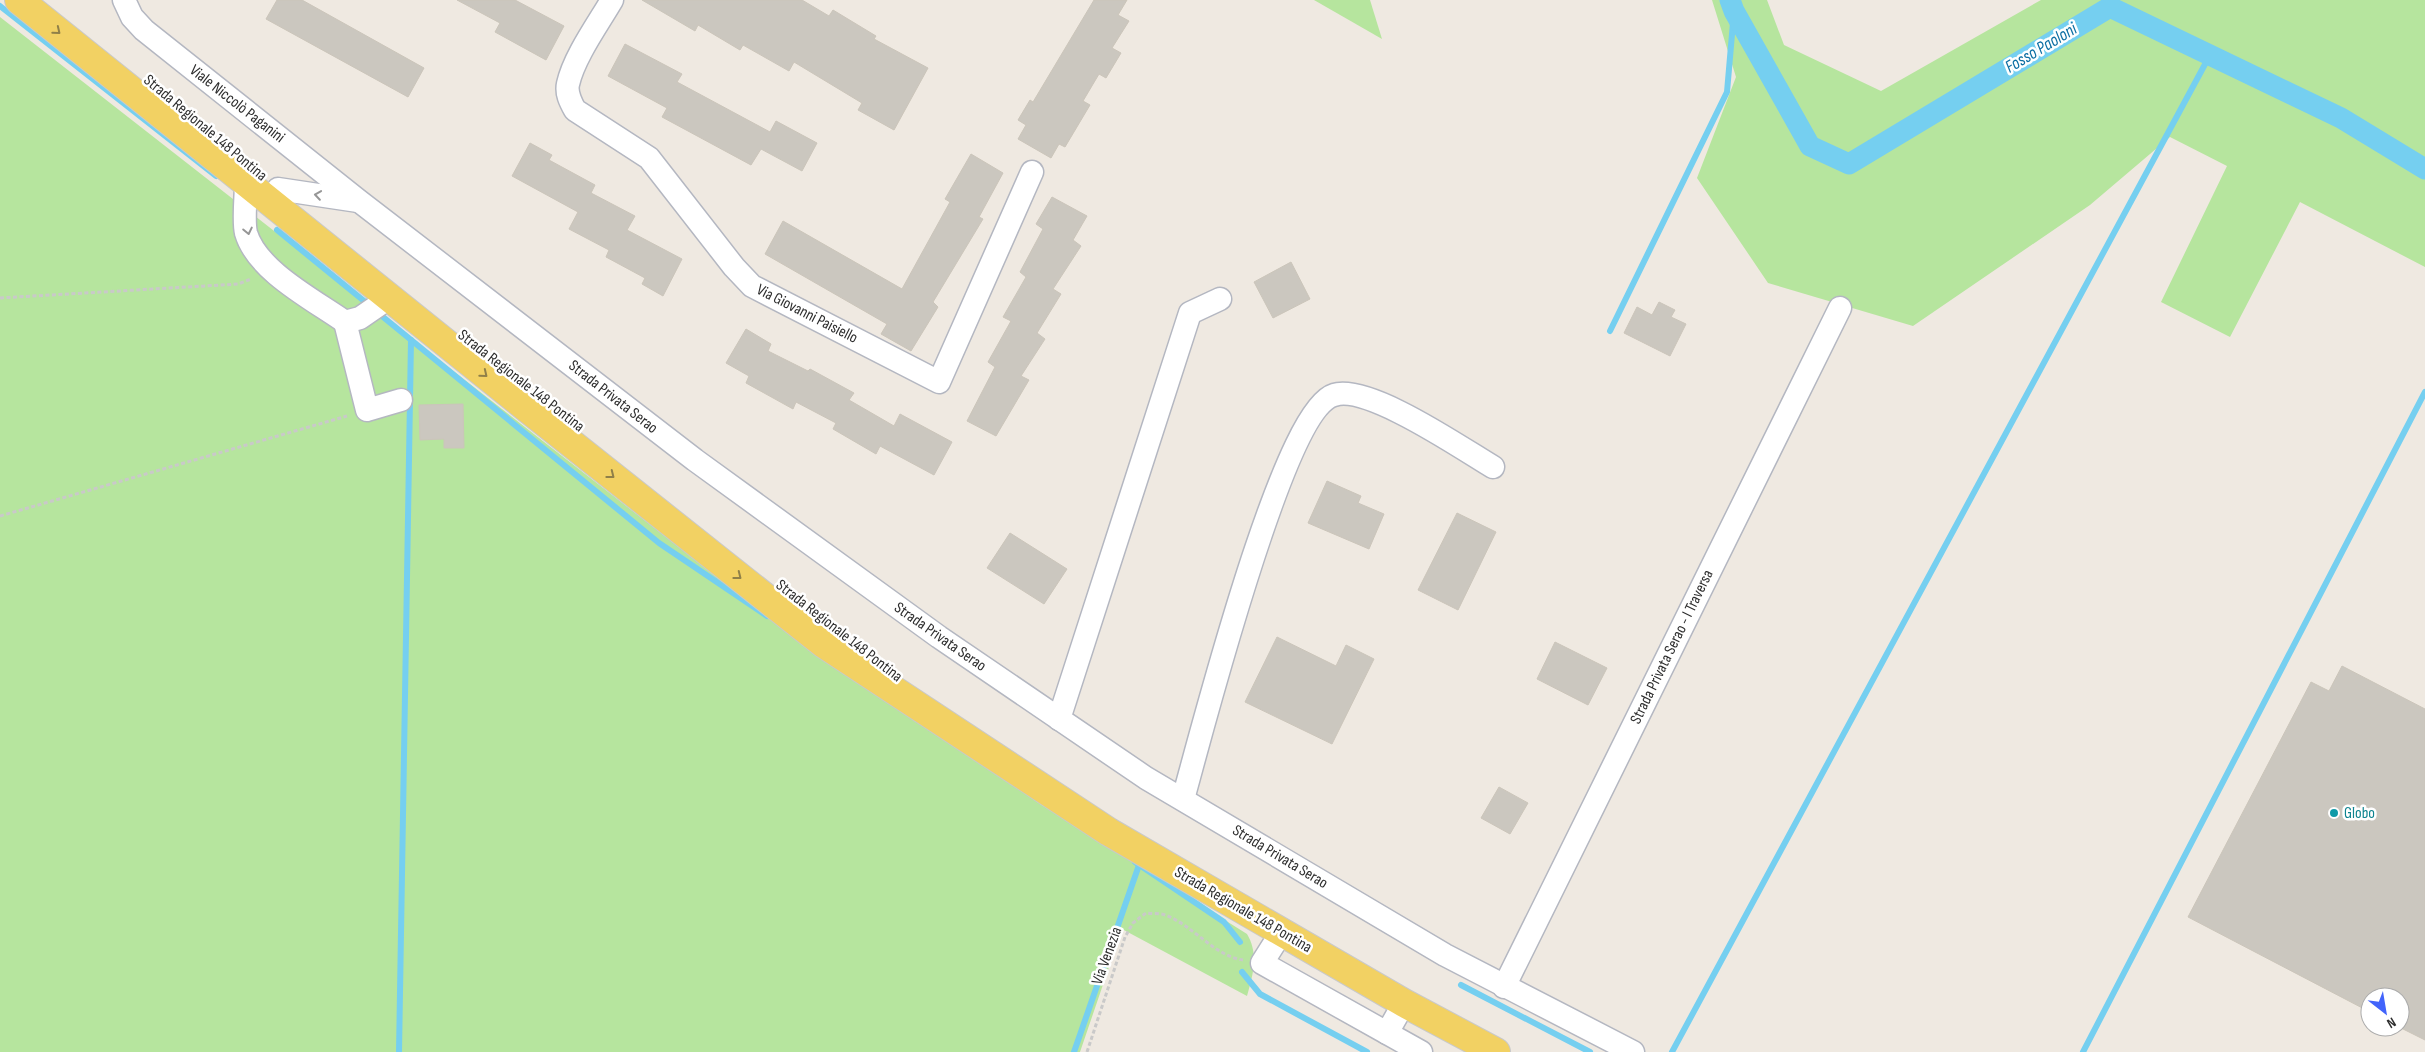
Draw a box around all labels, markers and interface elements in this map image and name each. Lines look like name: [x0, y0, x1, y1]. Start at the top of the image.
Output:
water label: Fosso Paoloni: [2001, 18, 2081, 78]
one-way arrow: [51, 25, 60, 33]
street label: Viale Niccolò Paganini: [186, 61, 288, 147]
street label: Strada Regionale 148 Pontina: [139, 71, 271, 185]
one-way arrow: [314, 190, 322, 201]
one-way arrow: [242, 227, 252, 235]
street label: Via Giovanni Paisiello: [753, 280, 861, 348]
street label: Strada Regionale 148 Pontina: [454, 326, 588, 436]
street label: Strada Privata Serao: [565, 356, 661, 438]
one-way arrow: [478, 368, 487, 376]
one-way arrow: [605, 469, 614, 477]
street label: Strada Privata Serao - I Traversa: [1626, 567, 1718, 727]
one-way arrow: [732, 570, 741, 578]
street label: Strada Regionale 148 Pontina: [772, 576, 906, 686]
street label: Strada Privata Serao: [890, 598, 990, 676]
place label: Globo: [2344, 804, 2375, 823]
marker: Globo: [2328, 807, 2340, 819]
street label: Strada Privata Serao: [1229, 821, 1331, 893]
street label: Strada Regionale 148 Pontina: [1171, 863, 1315, 957]
street label: Via Venezia: [1088, 924, 1126, 988]
north arrow: [2360, 987, 2410, 1037]
text: N: [2384, 1014, 2399, 1032]

